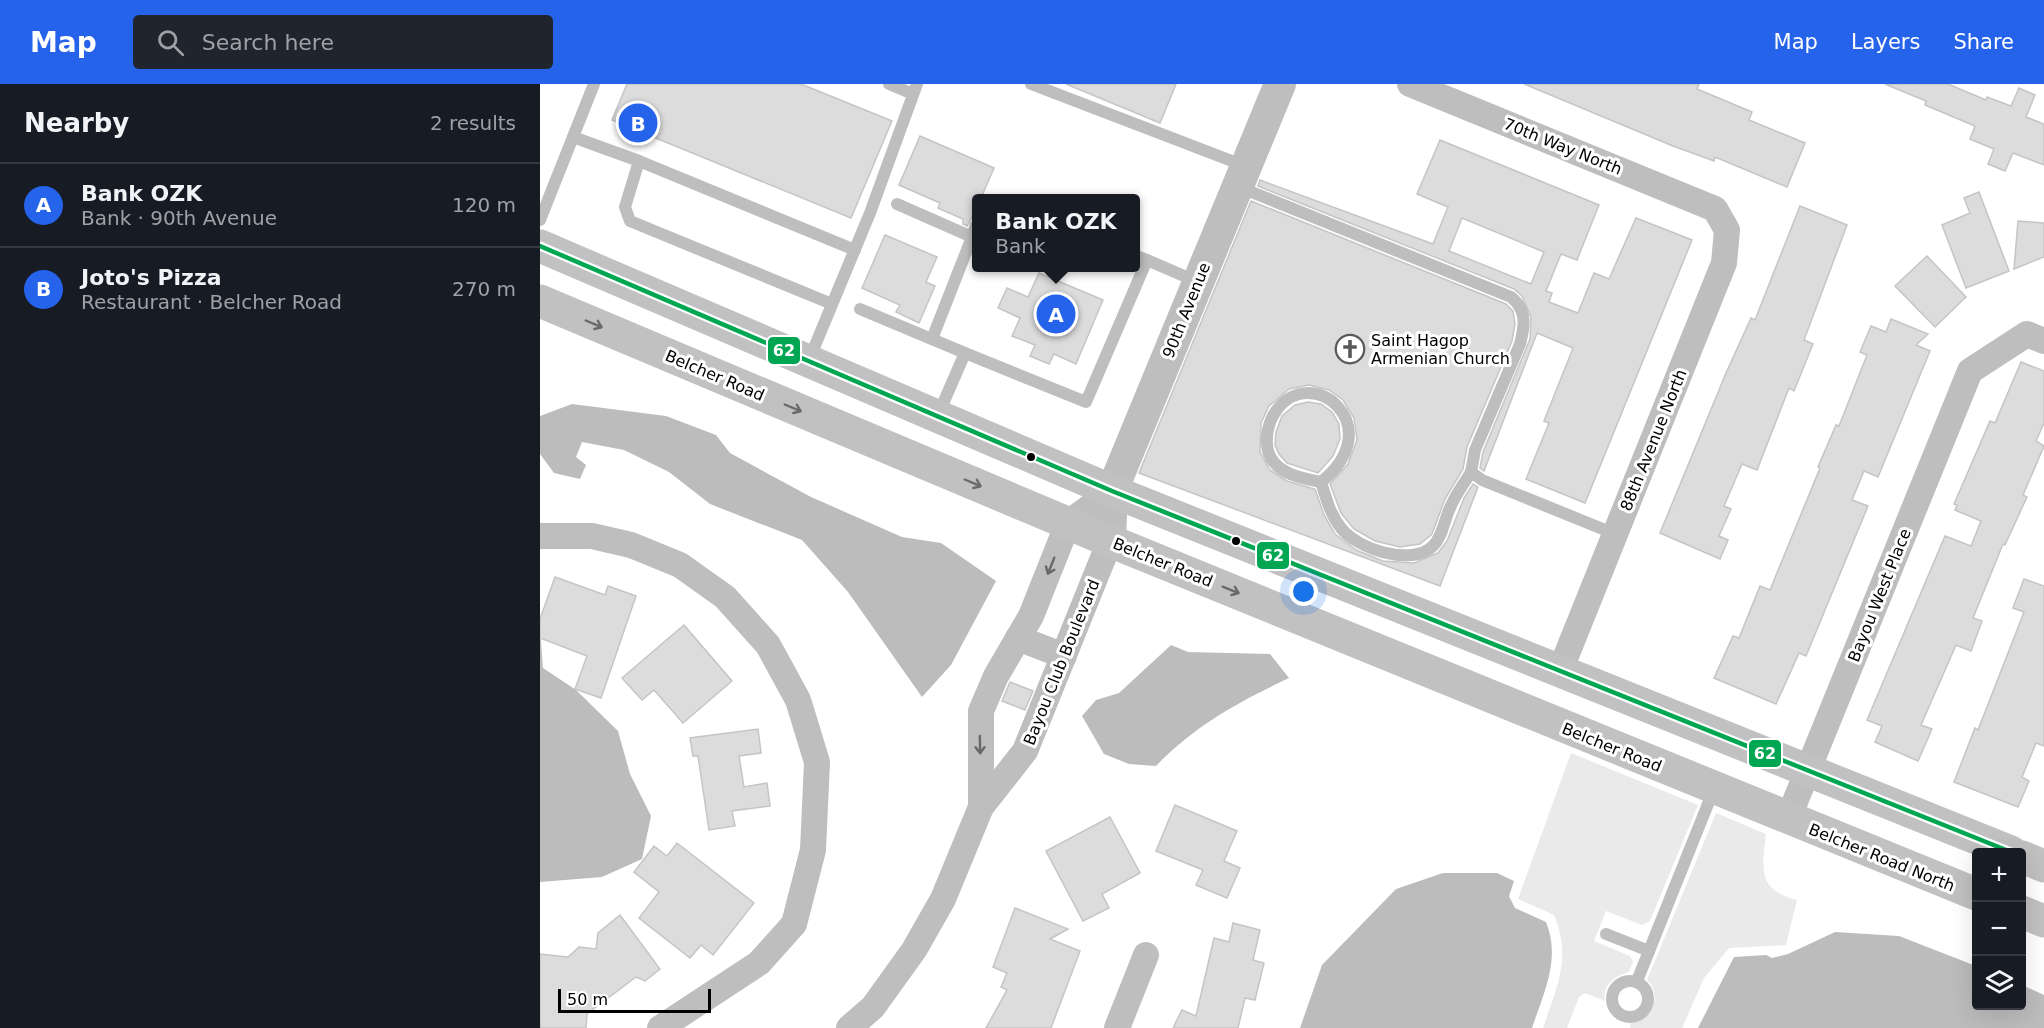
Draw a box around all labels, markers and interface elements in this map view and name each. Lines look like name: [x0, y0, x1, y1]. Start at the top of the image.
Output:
search box: [133, 15, 553, 69]
text: Map: [30, 26, 97, 59]
icon: search: [154, 26, 187, 59]
text: Search here: [202, 30, 334, 55]
text: Map: [1774, 30, 1818, 54]
text: Layers: [1851, 30, 1920, 54]
text: Share: [1953, 30, 2014, 54]
pin: B: [618, 100, 658, 146]
text: Nearby: [24, 108, 129, 138]
text: 2 results: [430, 111, 516, 135]
street label: 70th Way North: [1501, 114, 1625, 179]
text: Bank OZK: [81, 181, 202, 206]
text: A: [36, 193, 51, 217]
text: 120 m: [452, 193, 516, 217]
popup: [972, 194, 1140, 272]
text: Bank · 90th Avenue: [81, 206, 277, 230]
text: Bank OZK: [995, 209, 1117, 234]
text: Bank: [995, 234, 1046, 258]
street label: 90th Avenue: [1159, 260, 1214, 361]
text: Joto's Pizza: [81, 265, 222, 290]
text: B: [36, 277, 51, 301]
text: 270 m: [452, 277, 516, 301]
text: Restaurant · Belcher Road: [81, 290, 342, 314]
pin: A: [1036, 292, 1076, 336]
one-way arrow: [584, 319, 603, 330]
place label: Saint Hagop Armenian Church: [1371, 331, 1510, 368]
church icon: Saint Hagop Armenian Church: [1334, 333, 1366, 365]
line badge: 62: [767, 336, 801, 365]
text: 62: [773, 341, 795, 360]
street label: Belcher Road: [662, 346, 767, 405]
street label: 88th Avenue North: [1616, 367, 1691, 514]
one-way arrow: [784, 403, 802, 414]
unlabelled marker: [1025, 451, 1037, 463]
one-way arrow: [963, 478, 982, 489]
street label: Bayou West Place: [1844, 526, 1915, 665]
street label: Belcher Road: [1110, 534, 1215, 591]
unlabelled marker: [1230, 535, 1242, 547]
line badge: 62: [1256, 541, 1290, 570]
text: 62: [1262, 546, 1284, 565]
one-way arrow: [1045, 556, 1056, 574]
street label: Bayou Club Boulevard: [1019, 576, 1103, 748]
your location: [1289, 577, 1318, 606]
one-way arrow: [1221, 585, 1239, 596]
street label: Belcher Road: [1559, 719, 1664, 776]
one-way arrow: [974, 734, 986, 754]
line badge: 62: [1748, 739, 1782, 768]
text: 62: [1754, 744, 1776, 763]
street label: Belcher Road North: [1806, 819, 1958, 895]
map controls: [1972, 848, 2026, 1010]
button: +: [1972, 848, 2026, 902]
button: −: [1972, 902, 2026, 956]
button: layers: [1972, 956, 2026, 1010]
scale bar: [558, 986, 711, 1014]
text: 50 m: [567, 990, 608, 1009]

